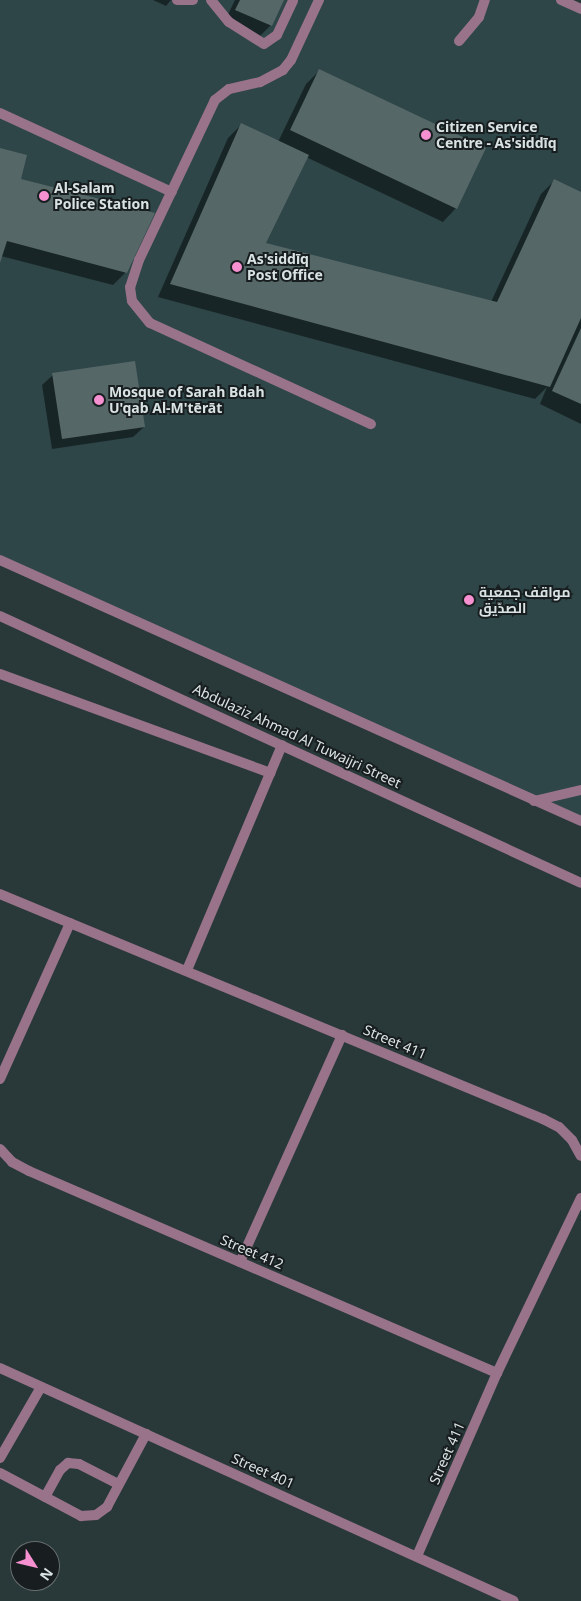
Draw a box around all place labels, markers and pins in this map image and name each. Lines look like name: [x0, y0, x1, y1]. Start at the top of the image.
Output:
place label: Citizen Service Centre - As'siddīq: [436, 119, 557, 152]
marker: Citizen Service Centre - As'siddīq: [420, 129, 432, 141]
place label: Al-Salam Police Station: [54, 180, 149, 212]
marker: Al-Salam Police Station: [38, 190, 50, 202]
place label: As'siddīq Post Office: [247, 251, 323, 284]
marker: As'siddīq Post Office: [231, 261, 243, 273]
place label: Mosque of Sarah Bdah U'qab Al-M'tērāt: [109, 384, 265, 417]
marker: Mosque of Sarah Bdah U'qab Al-M'tērāt: [93, 394, 105, 406]
place label: مواقف جمعية الصدّيق: [479, 584, 571, 616]
marker: مواقف جمعية الصدّيق: [463, 594, 475, 606]

